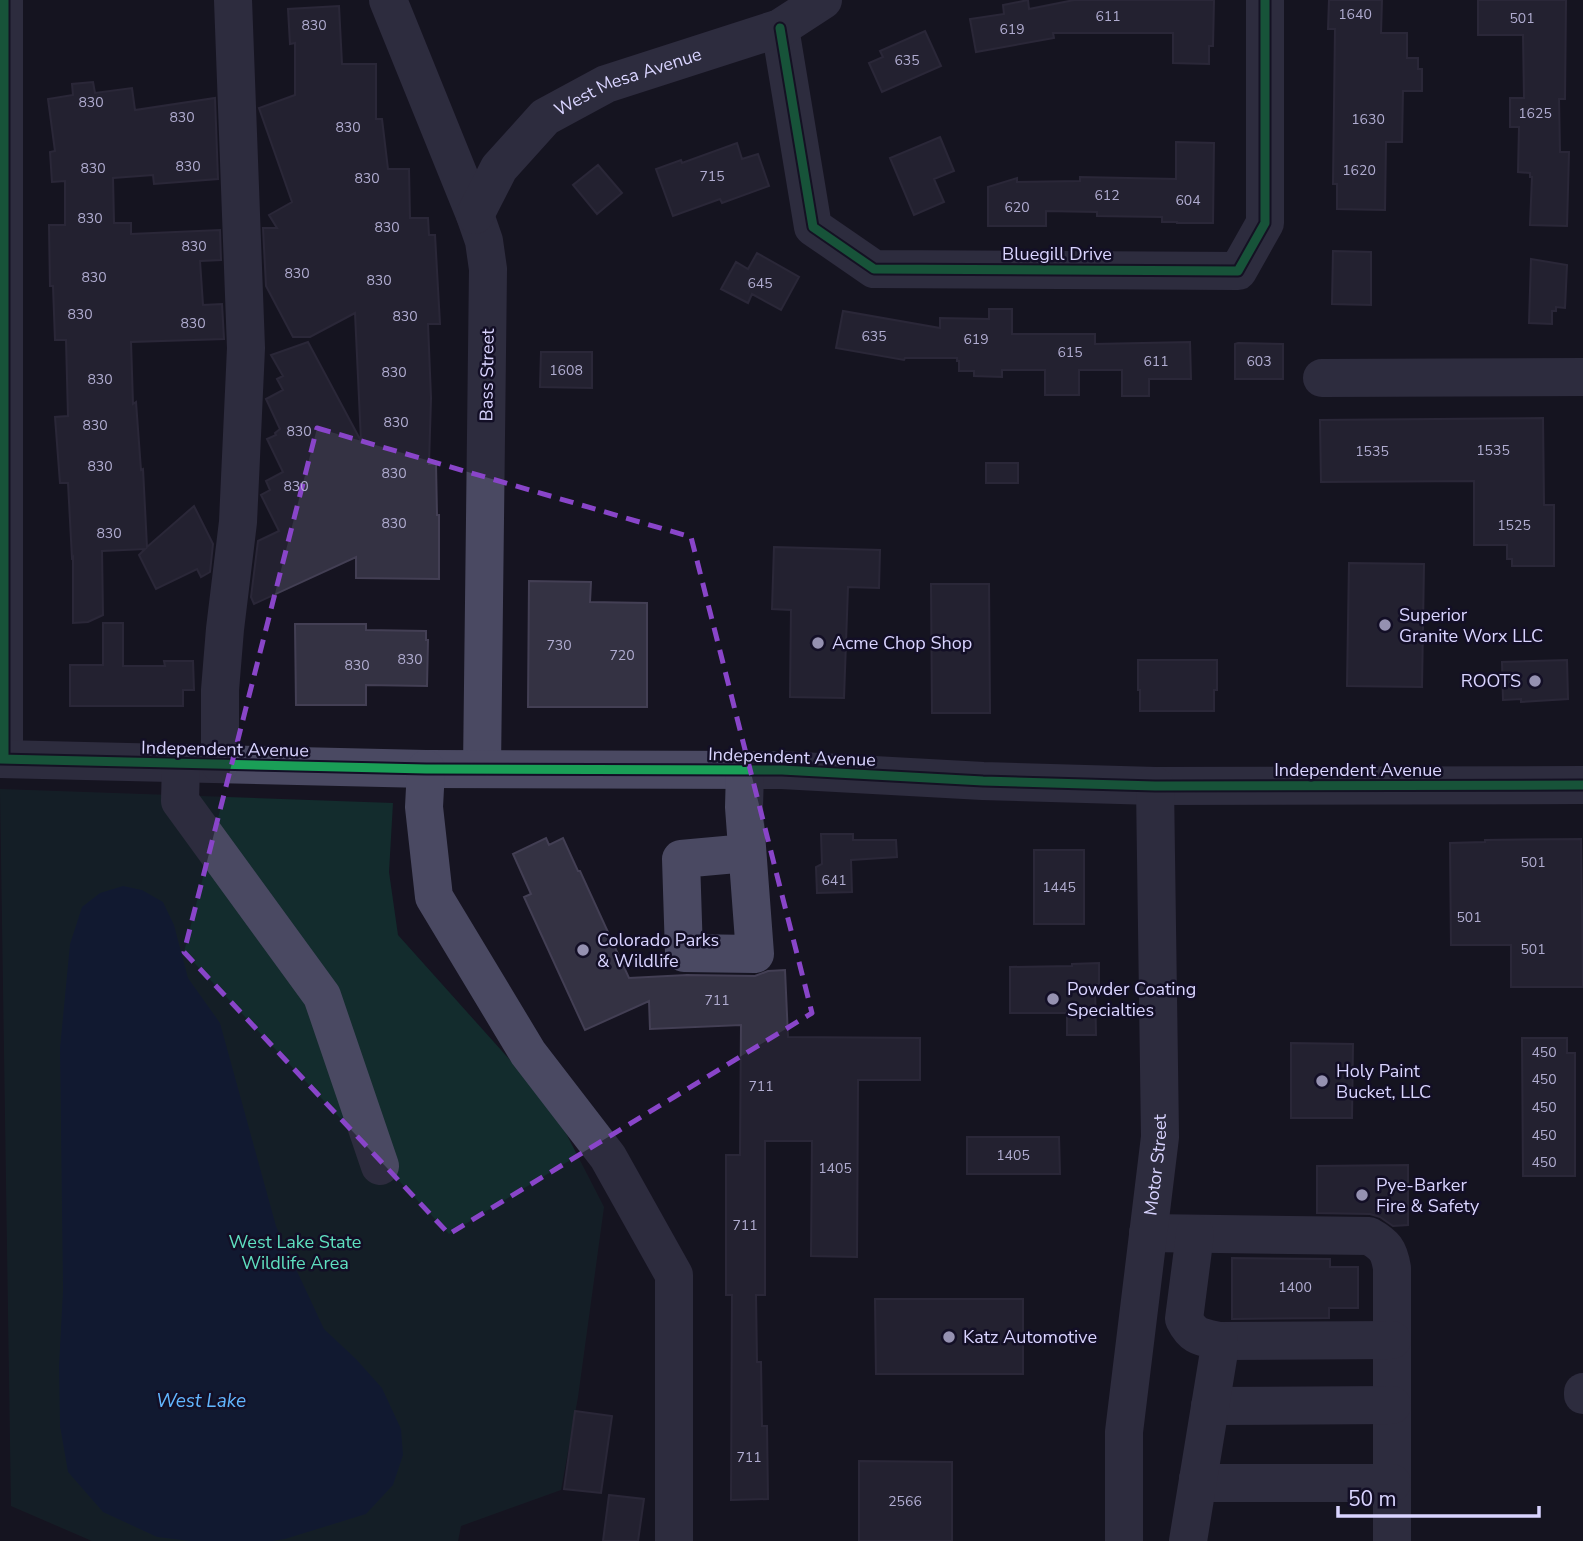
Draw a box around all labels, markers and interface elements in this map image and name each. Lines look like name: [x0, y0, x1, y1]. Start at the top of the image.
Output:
house number: 1640: [1338, 5, 1372, 24]
house number: 611: [1095, 7, 1121, 26]
house number: 501: [1509, 9, 1535, 28]
house number: 830: [301, 16, 327, 35]
house number: 619: [999, 20, 1025, 39]
street label: West Mesa Avenue: [550, 42, 705, 122]
house number: 635: [894, 51, 920, 70]
house number: 830: [78, 93, 104, 112]
house number: 1625: [1518, 104, 1552, 123]
house number: 830: [169, 108, 195, 127]
house number: 1630: [1351, 110, 1385, 129]
house number: 830: [335, 118, 361, 137]
house number: 830: [175, 157, 201, 176]
house number: 830: [80, 159, 106, 178]
house number: 1620: [1342, 161, 1376, 180]
house number: 715: [699, 167, 725, 186]
house number: 830: [354, 169, 380, 188]
house number: 612: [1094, 186, 1120, 205]
house number: 604: [1175, 191, 1201, 210]
house number: 620: [1004, 198, 1030, 217]
house number: 830: [77, 209, 103, 228]
house number: 830: [374, 218, 400, 237]
house number: 830: [181, 237, 207, 256]
street label: Bluegill Drive: [1002, 242, 1112, 266]
house number: 830: [284, 264, 310, 283]
house number: 830: [81, 268, 107, 287]
house number: 830: [366, 271, 392, 290]
house number: 645: [747, 274, 773, 293]
house number: 830: [67, 305, 93, 324]
house number: 830: [392, 307, 418, 326]
house number: 830: [180, 314, 206, 333]
house number: 635: [861, 327, 887, 346]
street label: Bass Street: [474, 328, 500, 422]
house number: 619: [963, 330, 989, 349]
house number: 615: [1057, 343, 1083, 362]
house number: 611: [1143, 352, 1169, 371]
house number: 603: [1246, 352, 1272, 371]
house number: 1608: [549, 361, 583, 380]
house number: 830: [381, 363, 407, 382]
house number: 830: [87, 370, 113, 389]
house number: 830: [383, 413, 409, 432]
house number: 830: [82, 416, 108, 435]
house number: 830: [286, 422, 312, 441]
house number: 1535: [1476, 441, 1510, 460]
house number: 1535: [1355, 442, 1389, 461]
house number: 830: [87, 457, 113, 476]
house number: 830: [381, 464, 407, 483]
house number: 830: [283, 477, 309, 496]
house number: 830: [381, 514, 407, 533]
house number: 1525: [1497, 516, 1531, 535]
house number: 830: [96, 524, 122, 543]
place label: Superior Granite Worx LLC: [1399, 603, 1543, 648]
marker: Superior Granite Worx LLC: [1377, 617, 1393, 633]
place label: Acme Chop Shop: [832, 631, 972, 655]
marker: Acme Chop Shop: [810, 635, 826, 651]
house number: 730: [546, 636, 572, 655]
house number: 720: [609, 646, 635, 665]
house number: 830: [397, 650, 423, 669]
house number: 830: [344, 656, 370, 675]
place label: ROOTS: [1461, 669, 1521, 693]
marker: ROOTS: [1527, 673, 1543, 689]
street label: Independent Avenue: [141, 736, 309, 762]
street label: Independent Avenue: [708, 742, 876, 772]
street label: Independent Avenue: [1274, 758, 1442, 782]
house number: 501: [1520, 853, 1546, 872]
house number: 641: [821, 871, 847, 890]
house number: 1445: [1042, 878, 1076, 897]
house number: 501: [1456, 908, 1482, 927]
place label: Colorado Parks & Wildlife: [597, 928, 719, 973]
house number: 501: [1520, 940, 1546, 959]
marker: Colorado Parks & Wildlife: [575, 942, 591, 958]
place label: Powder Coating Specialties: [1067, 977, 1196, 1022]
house number: 711: [704, 991, 730, 1010]
marker: Powder Coating Specialties: [1045, 991, 1061, 1007]
house number: 450: [1531, 1043, 1557, 1062]
place label: Holy Paint Bucket, LLC: [1336, 1059, 1431, 1104]
house number: 450: [1531, 1070, 1557, 1089]
marker: Holy Paint Bucket, LLC: [1314, 1073, 1330, 1089]
house number: 711: [748, 1077, 774, 1096]
house number: 450: [1531, 1098, 1557, 1117]
street label: Motor Street: [1139, 1113, 1172, 1217]
house number: 450: [1531, 1126, 1557, 1145]
house number: 1405: [996, 1146, 1030, 1165]
house number: 450: [1531, 1153, 1557, 1172]
house number: 1405: [818, 1159, 852, 1178]
place label: Pye-Barker Fire & Safety: [1376, 1173, 1480, 1218]
marker: Pye-Barker Fire & Safety: [1354, 1187, 1370, 1203]
house number: 711: [732, 1216, 758, 1235]
park label: West Lake State Wildlife Area: [229, 1230, 361, 1275]
house number: 1400: [1278, 1278, 1312, 1297]
place label: Katz Automotive: [963, 1325, 1097, 1349]
marker: Katz Automotive: [941, 1329, 957, 1345]
water label: West Lake: [156, 1388, 246, 1414]
house number: 711: [736, 1448, 762, 1467]
scale bar: [1338, 1474, 1539, 1518]
text: 50 m: [1348, 1485, 1397, 1513]
house number: 2566: [888, 1492, 922, 1511]

